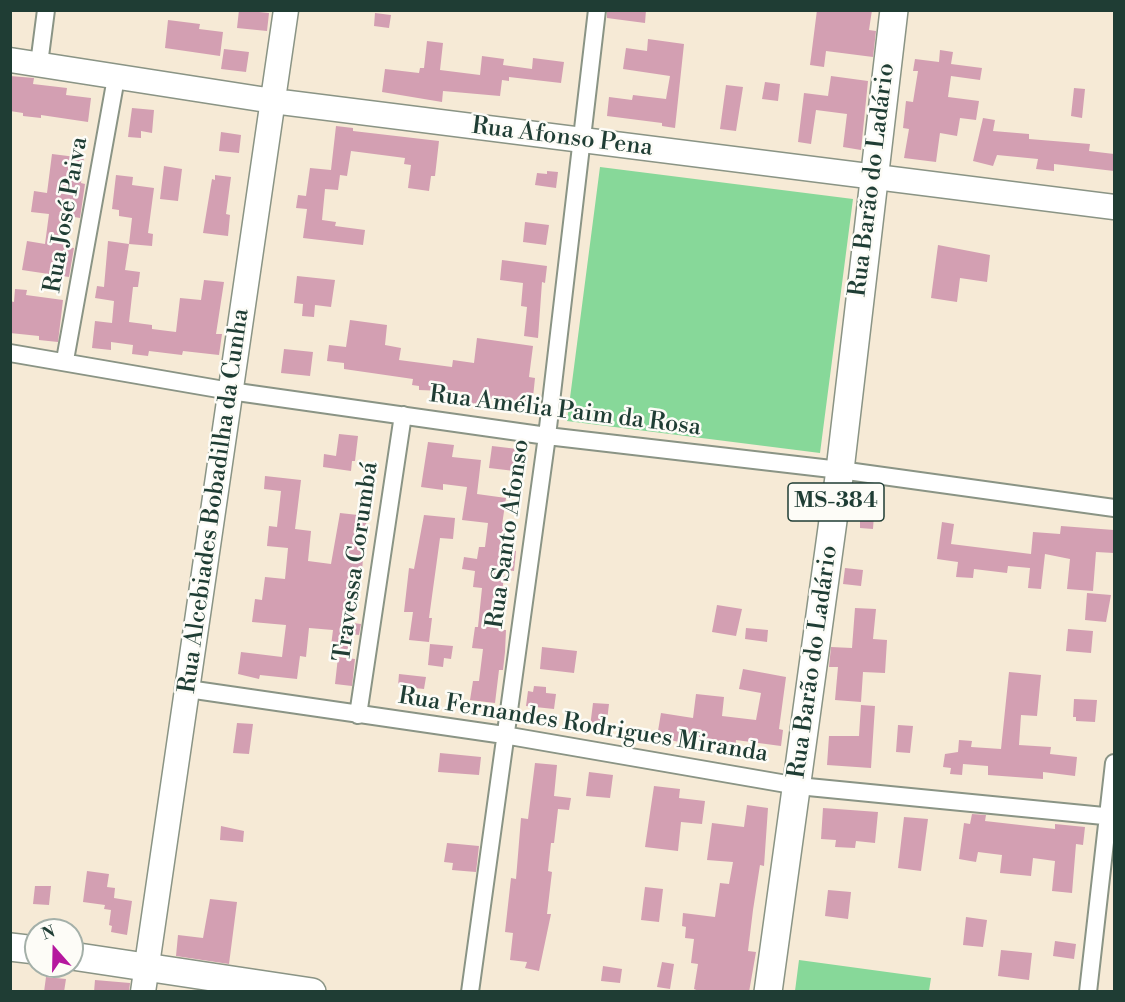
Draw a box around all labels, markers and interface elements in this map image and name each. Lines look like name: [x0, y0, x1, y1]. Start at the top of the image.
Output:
street label: Rua Barão do Ladário: [844, 61, 902, 299]
street label: Rua Afonso Pena: [470, 113, 654, 163]
street label: Rua José Paiva: [39, 135, 95, 295]
street label: Rua Alcebiades Bobadilha da Cunha: [174, 307, 256, 695]
street label: Rua Amélia Paim da Rosa: [428, 381, 702, 443]
street label: Rua Santo Afonso: [481, 438, 537, 630]
street label: Travessa Corumbá: [329, 460, 385, 664]
road number: MS-384: [788, 483, 884, 521]
street label: Rua Barão do Ladário: [783, 543, 845, 781]
street label: Rua Fernandes Rodrigues Miranda: [396, 683, 770, 769]
north arrow: [24, 918, 84, 978]
text: N: [39, 921, 58, 945]

